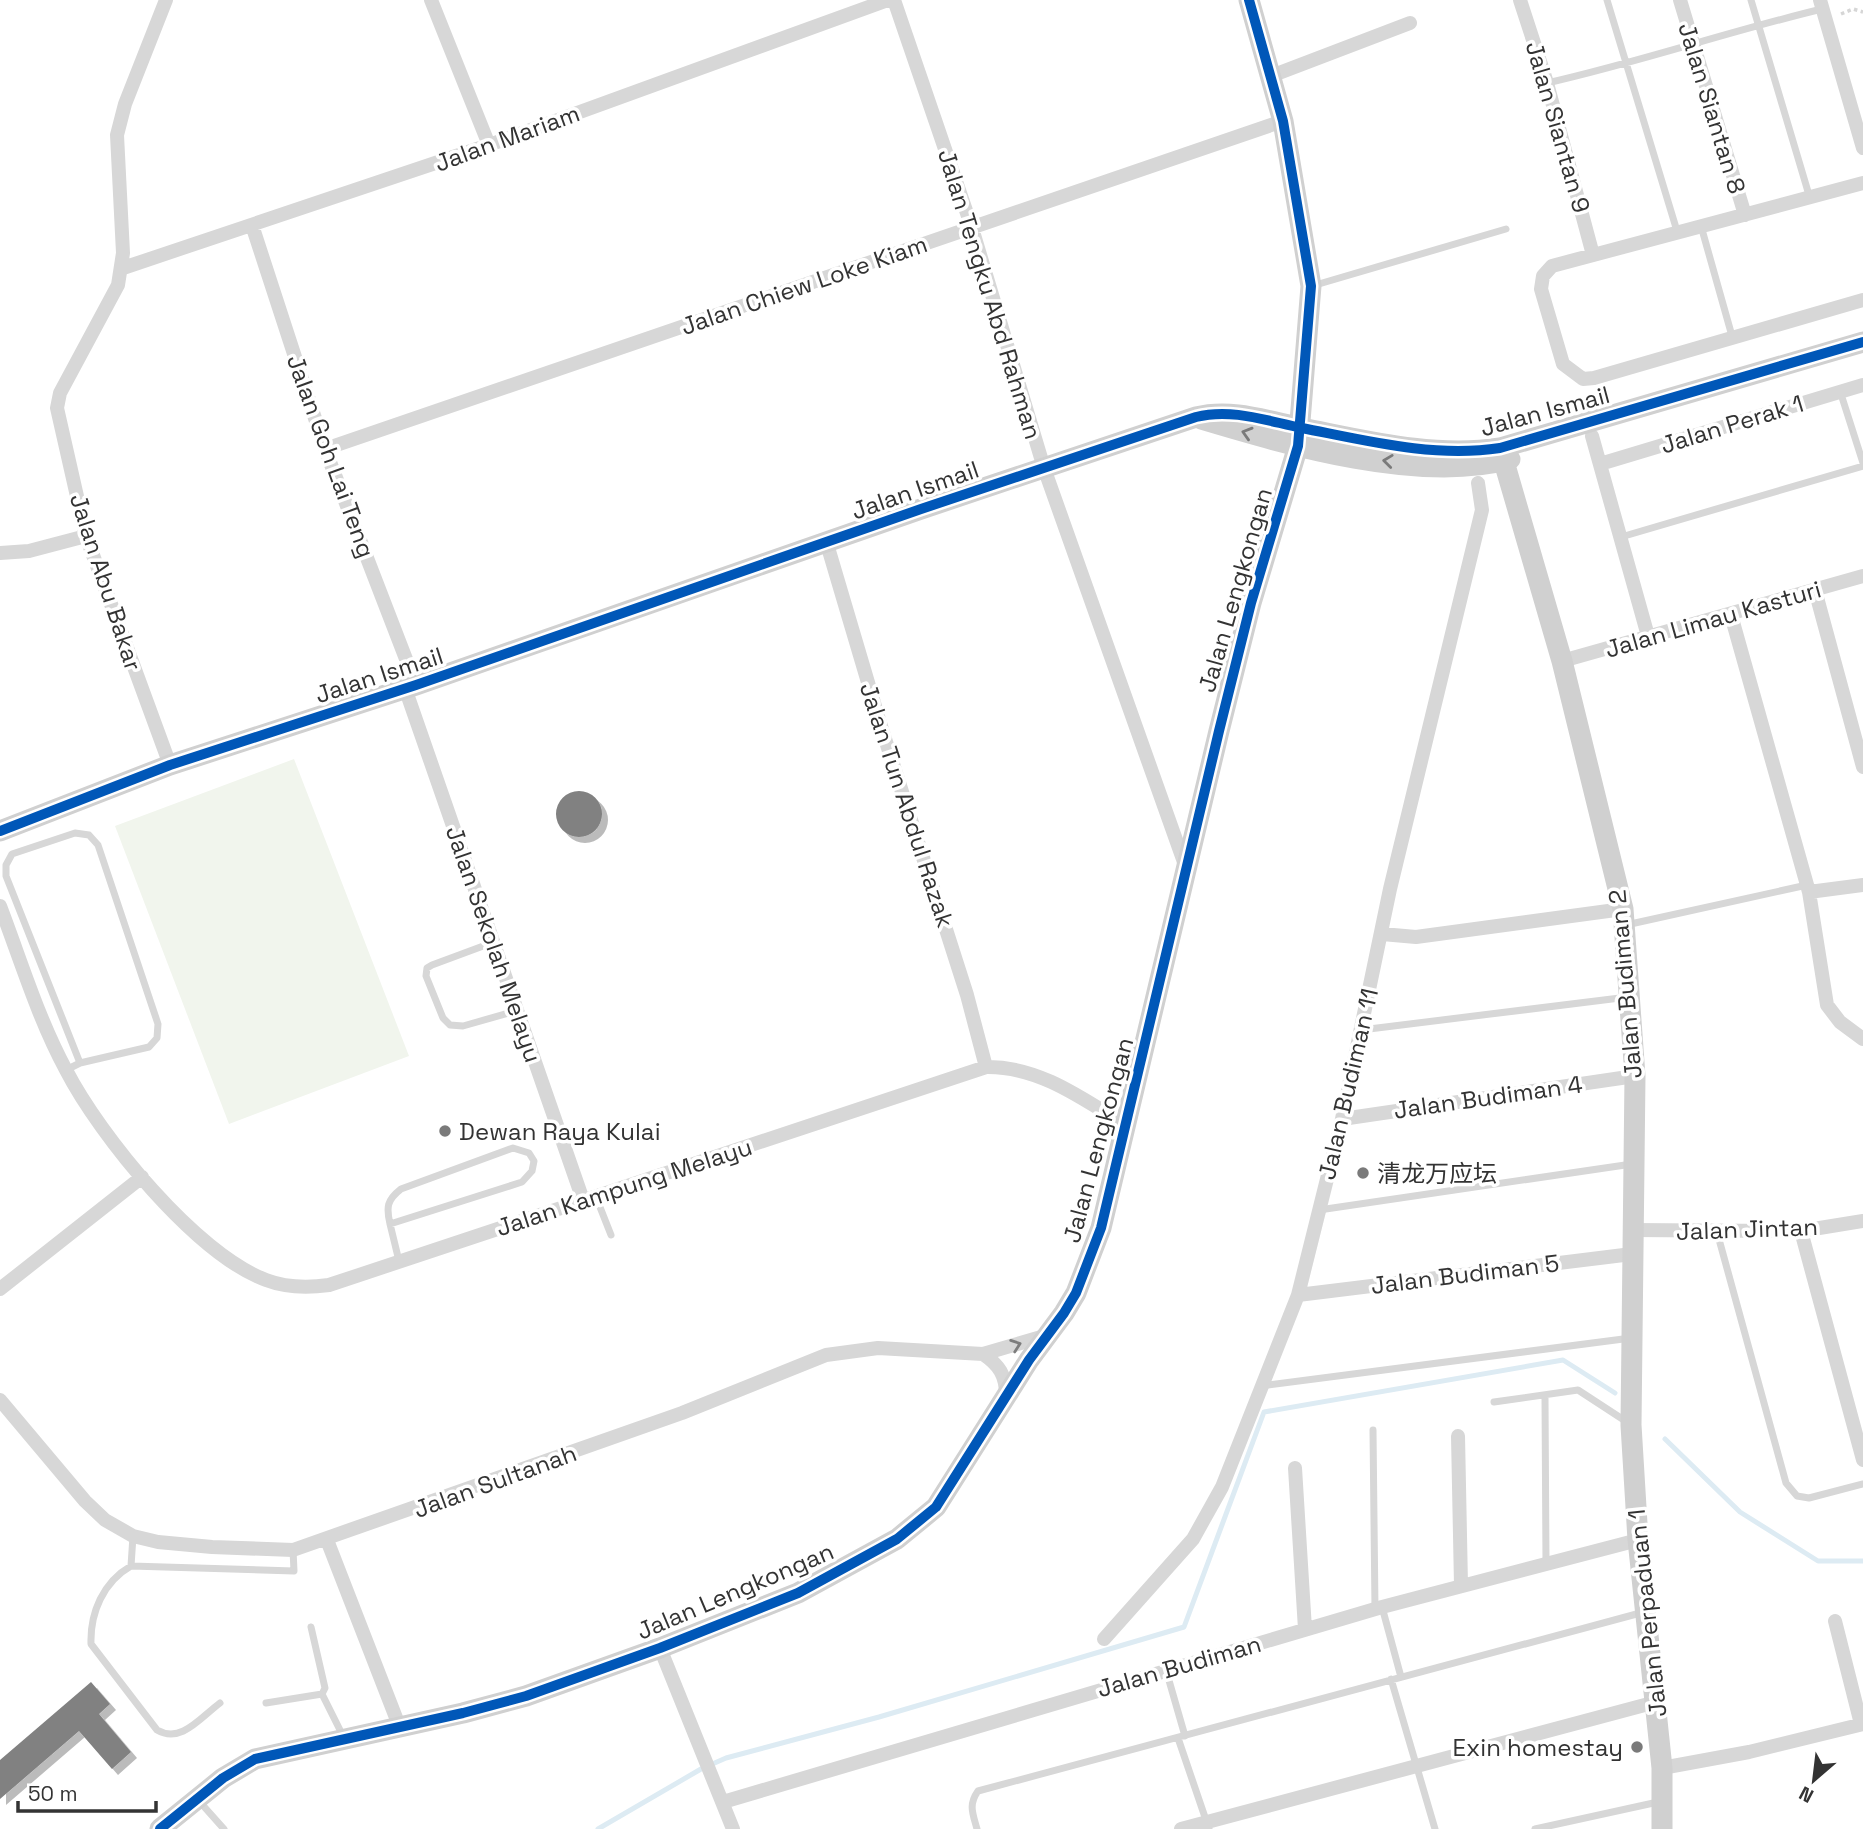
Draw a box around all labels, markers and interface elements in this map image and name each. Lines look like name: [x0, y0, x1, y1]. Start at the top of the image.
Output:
street label: Jalan Siantan 8: [1671, 19, 1753, 197]
street label: Jalan Siantan 9: [1519, 38, 1597, 216]
street label: Jalan Mariam: [430, 97, 584, 179]
street label: Jalan Tengku Abd Rahman: [931, 145, 1049, 443]
street label: Jalan Chiew Loke Kiam: [677, 228, 931, 342]
street label: Jalan Goh Lai Teng: [280, 350, 382, 562]
street label: Jalan Ismail: [1477, 379, 1613, 443]
street label: Jalan Perak 1: [1657, 388, 1807, 460]
one-way arrow: [1241, 427, 1253, 442]
street label: Jalan Ismail: [847, 454, 983, 526]
one-way arrow: [1382, 454, 1393, 469]
street label: Jalan Lengkongan: [1191, 484, 1279, 696]
street label: Jalan Abu Bakar: [63, 490, 149, 674]
street label: Jalan Limau Kasturi: [1601, 573, 1825, 665]
street label: Jalan Ismail: [311, 640, 447, 710]
street label: Jalan Tun Abdul Razak: [853, 679, 961, 931]
street label: Jalan Sekolah Melayu: [439, 822, 549, 1066]
street label: Jalan Budiman 2: [1601, 888, 1649, 1080]
street label: Jalan Budiman 11: [1311, 985, 1385, 1183]
street label: Jalan Lengkongan: [1056, 1034, 1140, 1246]
street label: Jalan Budiman 4: [1392, 1068, 1584, 1126]
place label: Dewan Raya Kulai: [459, 1116, 661, 1147]
marker: Dewan Raya Kulai: [437, 1123, 453, 1139]
street label: Jalan Kampung Melayu: [492, 1131, 756, 1243]
place label: 清龙万应坛: [1377, 1158, 1497, 1189]
marker: 清龙万应坛: [1355, 1165, 1371, 1181]
street label: Jalan Jintan: [1676, 1211, 1818, 1247]
street label: Jalan Budiman 5: [1369, 1247, 1561, 1301]
one-way arrow: [1009, 1339, 1021, 1353]
street label: Jalan Sultanah: [409, 1437, 581, 1525]
street label: Jalan Perpaduan 1: [1621, 1507, 1673, 1719]
street label: Jalan Lengkongan: [632, 1535, 838, 1647]
street label: Jalan Budiman: [1093, 1628, 1265, 1704]
place label: Exin homestay: [1453, 1732, 1623, 1763]
marker: Exin homestay: [1629, 1739, 1645, 1755]
north arrow: [1779, 1745, 1849, 1815]
scale bar: [18, 1770, 156, 1814]
text: 50 m: [28, 1780, 78, 1807]
text: N: [1795, 1781, 1818, 1809]

